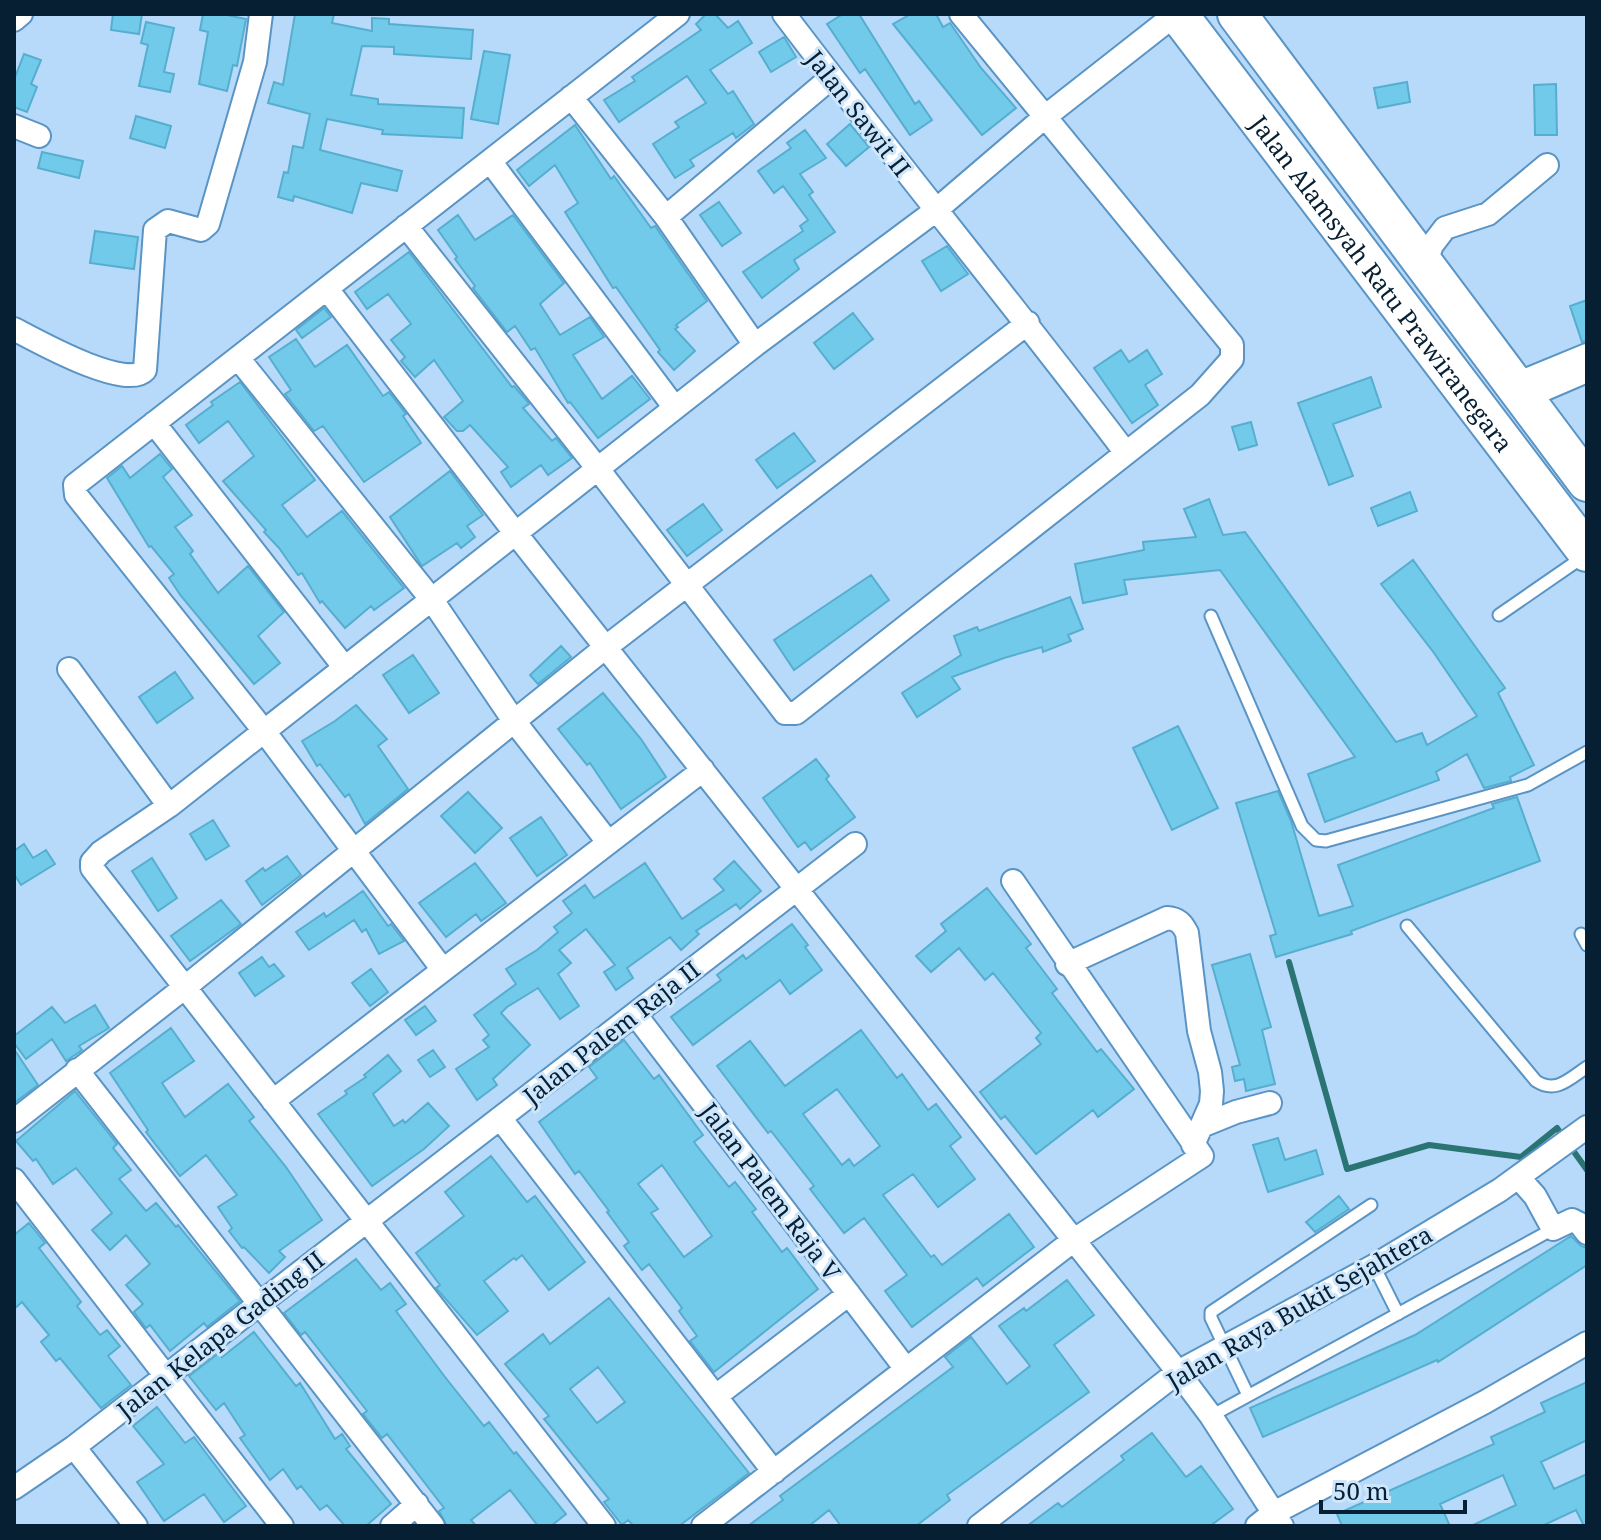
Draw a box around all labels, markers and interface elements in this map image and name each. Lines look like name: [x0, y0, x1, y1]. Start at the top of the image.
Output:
street label: Jalan Sawit II: [799, 42, 919, 183]
street label: Jalan Alamsyah Ratu Prawiranegara: [1243, 107, 1521, 458]
street label: Jalan Palem Raja II: [515, 953, 706, 1112]
street label: Jalan Palem Raja V: [693, 1095, 849, 1287]
street label: Jalan Raya Bukit Sejahtera: [1159, 1217, 1438, 1397]
street label: Jalan Kelapa Gading II: [109, 1243, 331, 1426]
scale bar: [1321, 1464, 1465, 1514]
text: 50 m: [1333, 1474, 1389, 1507]

